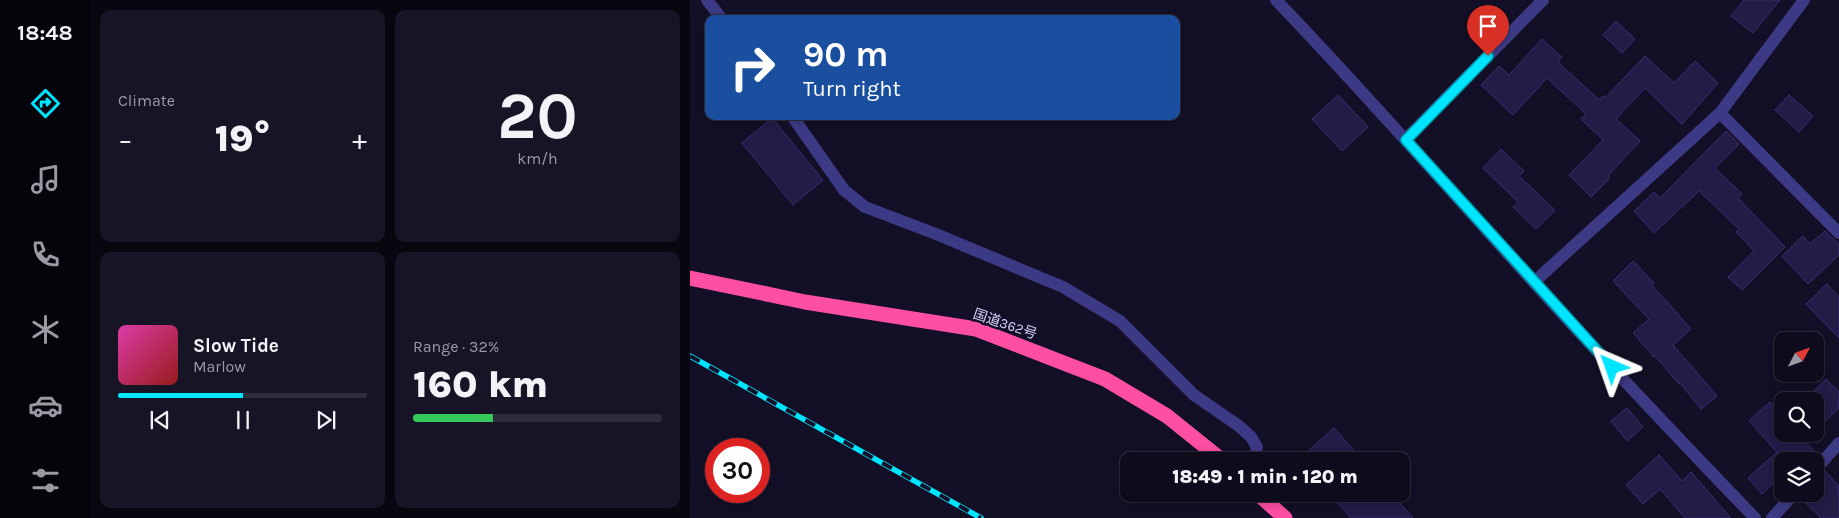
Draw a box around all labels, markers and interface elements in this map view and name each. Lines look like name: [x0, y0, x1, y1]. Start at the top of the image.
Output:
pin: [1467, 5, 1509, 56]
icon: arrive: [1474, 12, 1502, 40]
text: 18:48: [17, 20, 73, 46]
text: 90 m: [803, 34, 889, 75]
icon: right: [720, 35, 785, 100]
text: Turn right: [803, 76, 901, 102]
text: 20: [497, 78, 578, 154]
icon: directions: [28, 86, 63, 121]
text: Climate: [118, 91, 175, 110]
text: 19°: [215, 116, 270, 161]
text: −: [118, 123, 133, 156]
text: +: [352, 123, 367, 156]
text: km/h: [517, 149, 558, 168]
icon: music: [28, 162, 63, 197]
icon: phone: [28, 237, 63, 272]
street label: 国道362号: [971, 305, 1039, 343]
icon: climate: [28, 312, 63, 347]
north arrow: [1774, 332, 1824, 382]
map controls: [1774, 332, 1824, 502]
text: Slow Tide: [193, 335, 279, 357]
text: Range · 32%: [413, 337, 499, 356]
position arrow: [1585, 340, 1637, 392]
text: Marlow: [193, 357, 246, 376]
text: 160 km: [413, 362, 548, 407]
icon: car: [28, 388, 63, 423]
button: search: [1774, 392, 1824, 442]
icon: previous: [146, 406, 174, 434]
icon: pause: [229, 406, 257, 434]
icon: next: [312, 406, 340, 434]
speed limit sign: 30: [705, 438, 770, 503]
button: layers: [1774, 452, 1824, 502]
icon: filters: [28, 463, 63, 498]
text: 18:49 · 1 min · 120 m: [1172, 466, 1358, 488]

